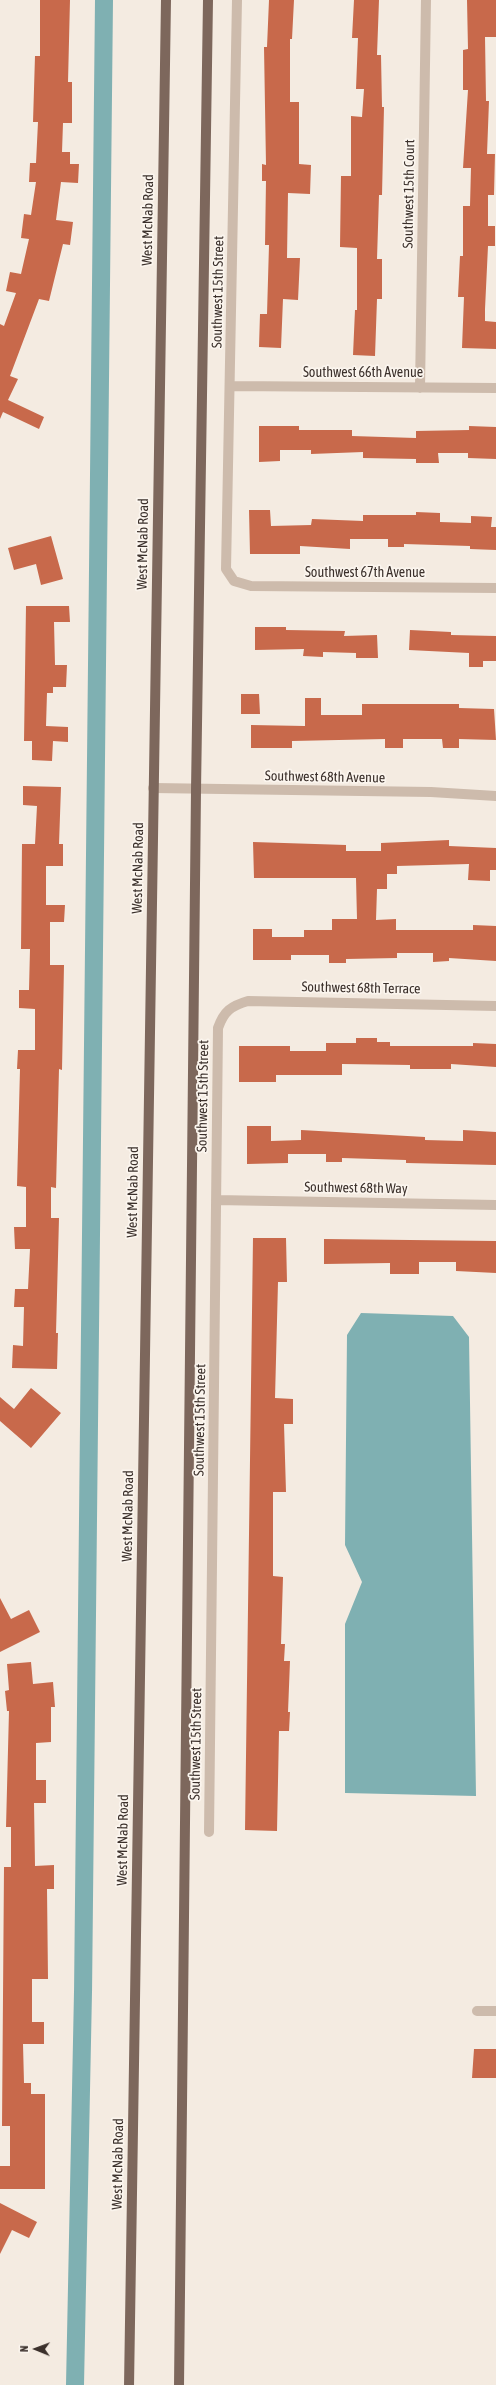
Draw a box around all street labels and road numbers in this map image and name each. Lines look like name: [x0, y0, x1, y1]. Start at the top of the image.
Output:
street label: Southwest 15th Court: [400, 139, 418, 249]
street label: West McNab Road: [139, 174, 157, 266]
street label: Southwest 15th Street: [209, 236, 227, 348]
street label: Southwest 66th Avenue: [303, 365, 423, 381]
street label: West McNab Road: [134, 498, 152, 590]
street label: Southwest 67th Avenue: [305, 565, 425, 581]
street label: Southwest 68th Avenue: [265, 768, 385, 786]
street label: West McNab Road: [129, 822, 147, 914]
street label: Southwest 68th Terrace: [301, 979, 421, 997]
street label: Southwest 15th Street: [194, 1040, 212, 1152]
street label: West McNab Road: [124, 1146, 142, 1238]
street label: Southwest 68th Way: [304, 1179, 408, 1197]
street label: Southwest 15th Street: [191, 1364, 209, 1476]
street label: West McNab Road: [119, 1470, 137, 1562]
street label: Southwest 15th Street: [187, 1688, 205, 1800]
street label: West McNab Road: [114, 1794, 132, 1886]
street label: West McNab Road: [109, 2118, 127, 2210]

